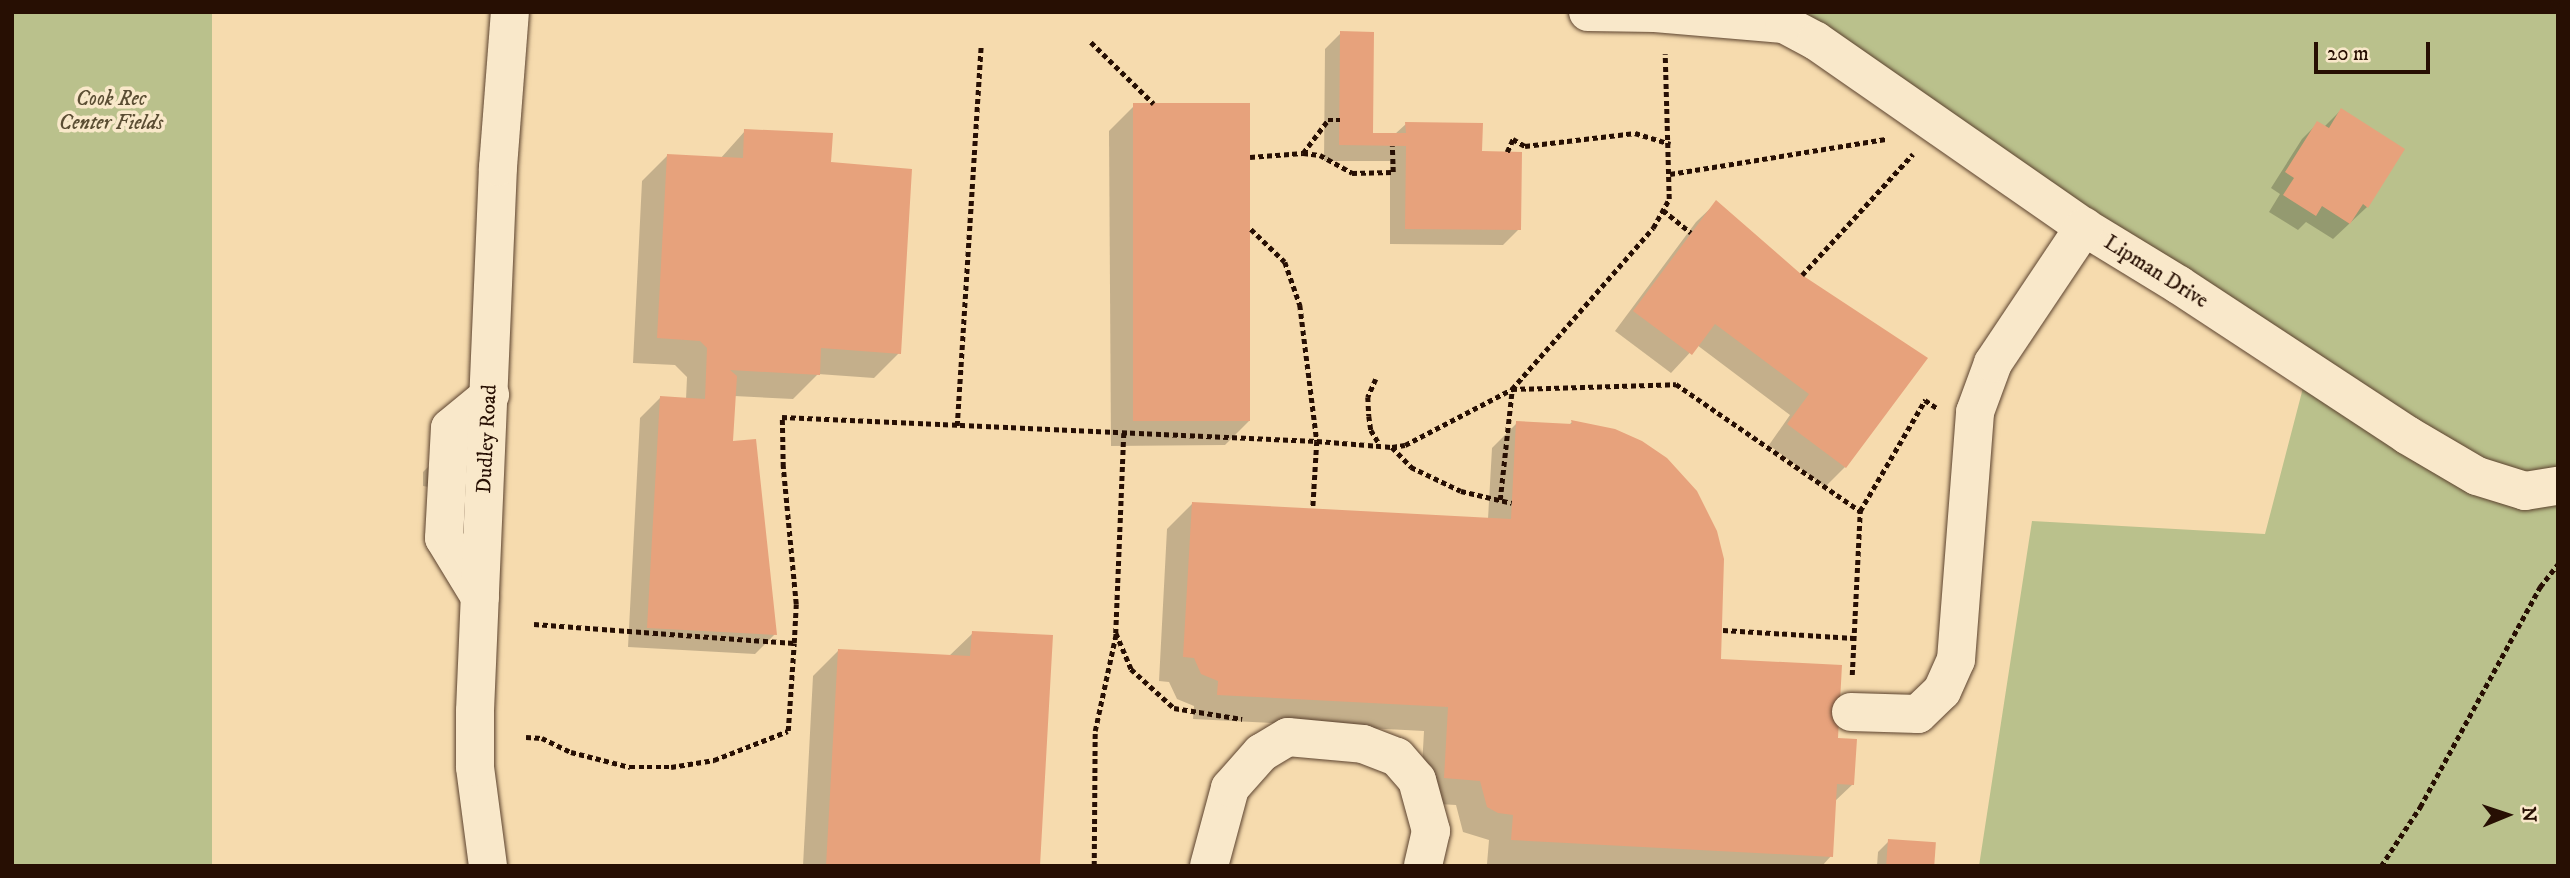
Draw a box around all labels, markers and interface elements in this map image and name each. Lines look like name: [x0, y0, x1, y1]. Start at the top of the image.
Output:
scale bar: [2318, 28, 2434, 72]
text: 20 m: [2327, 41, 2369, 67]
park label: Cook Rec Center Fields: [59, 86, 163, 136]
street label: Lipman Drive: [2099, 230, 2213, 314]
street label: Dudley Road: [472, 384, 502, 494]
north arrow: [2472, 780, 2542, 850]
text: N: [2517, 806, 2540, 822]

